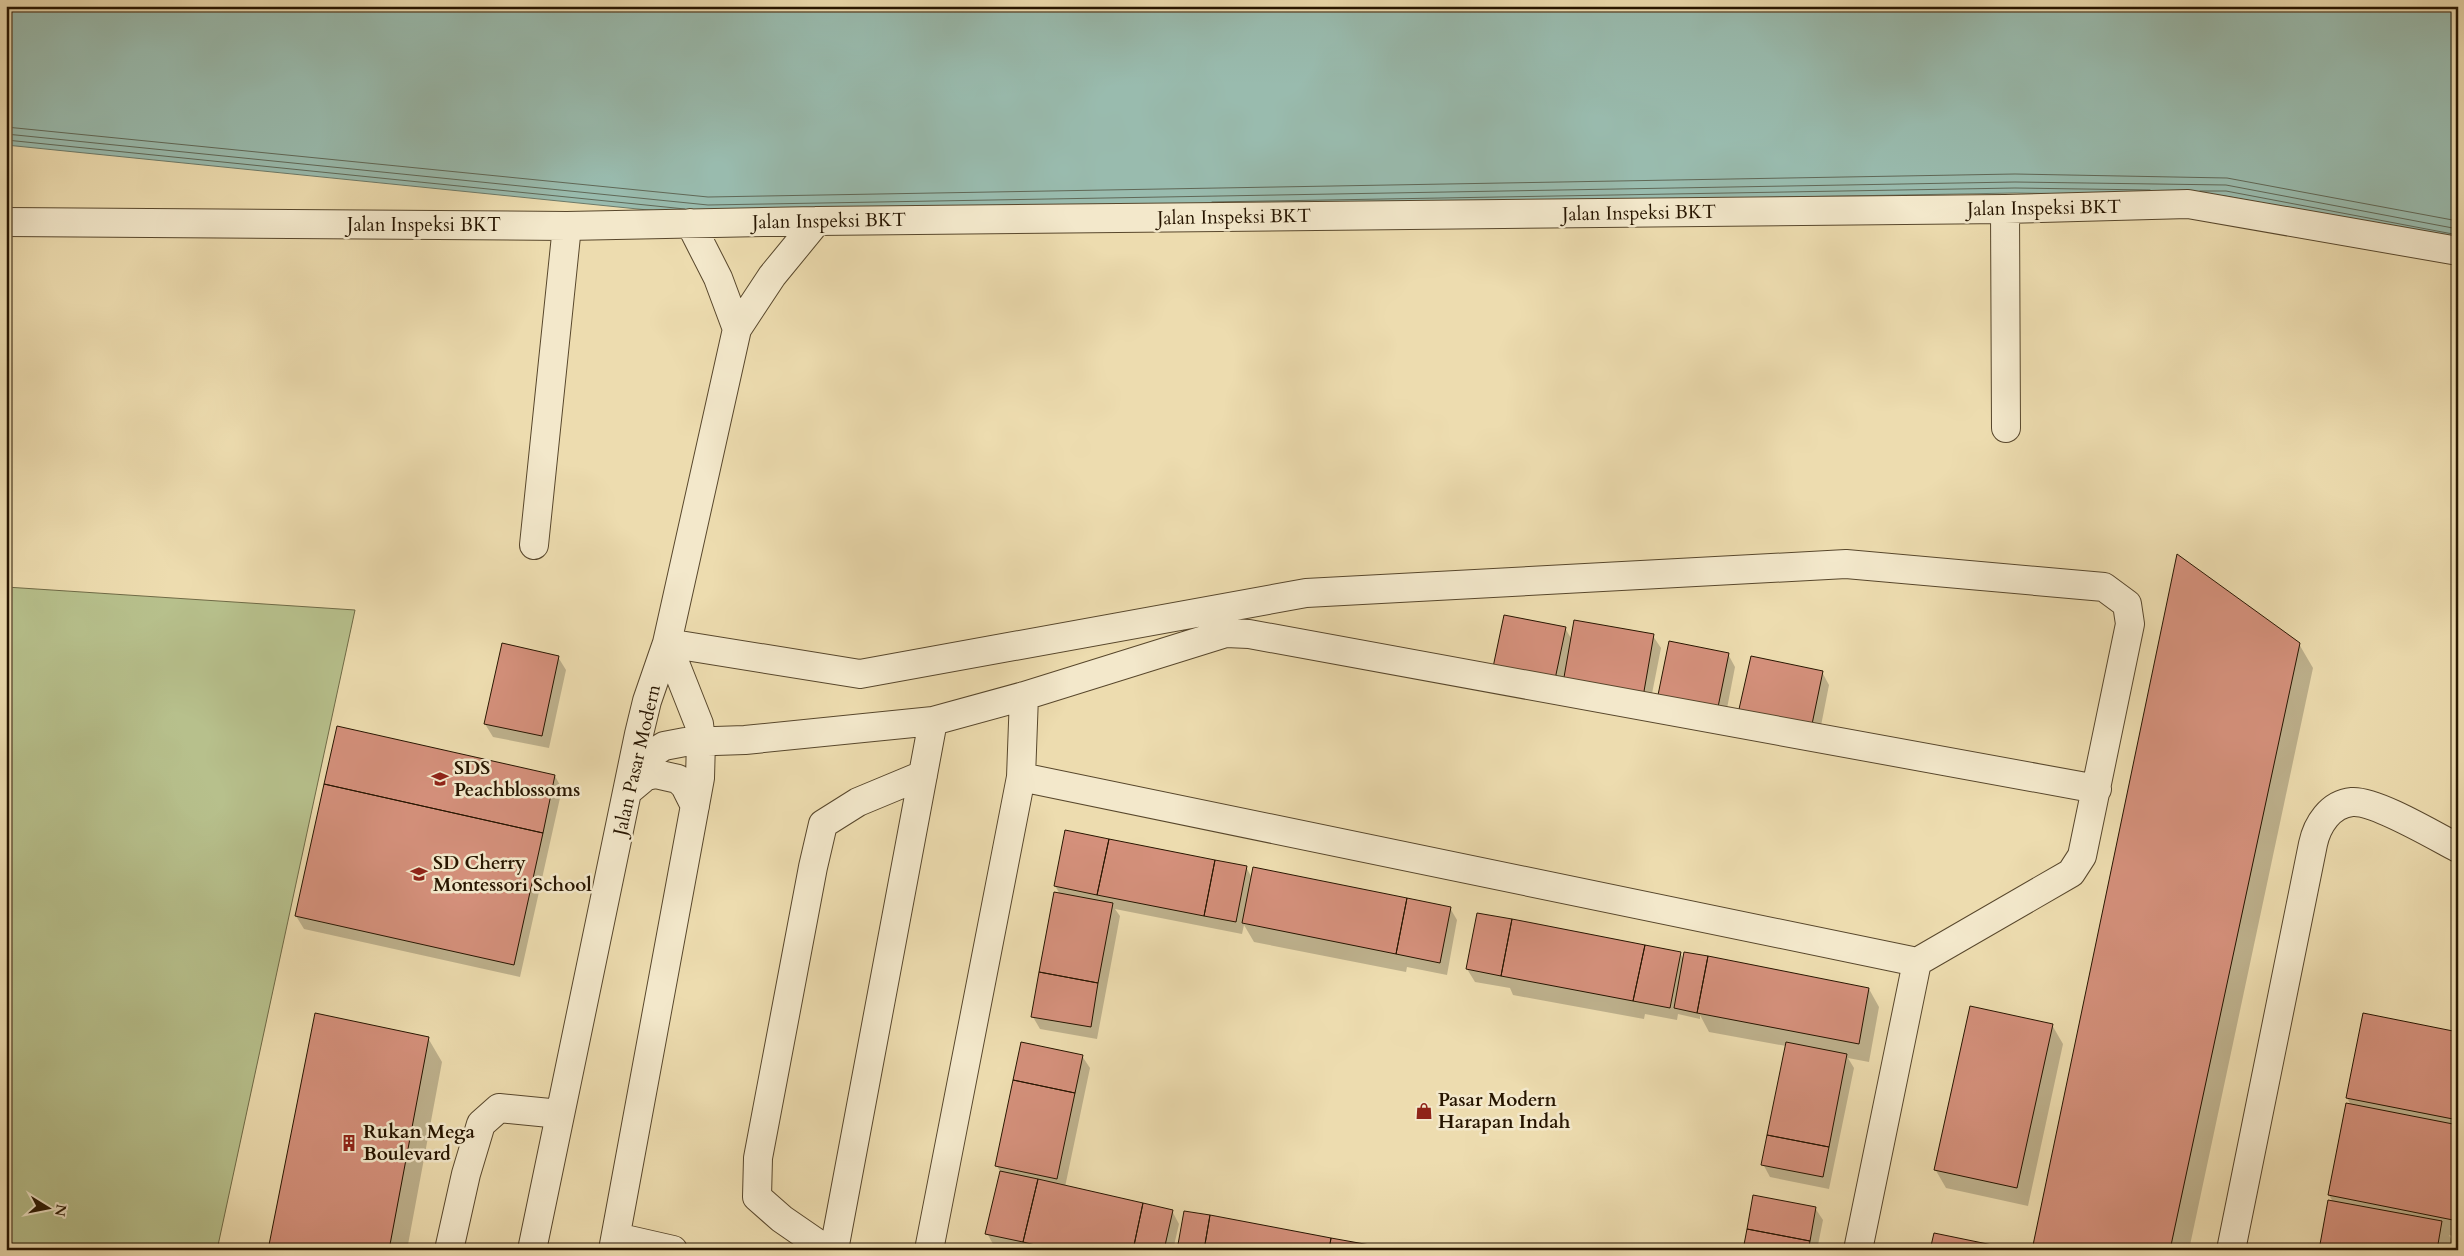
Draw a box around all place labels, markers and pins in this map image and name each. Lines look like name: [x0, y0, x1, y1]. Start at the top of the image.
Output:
place label: SDS Peachblossoms: [454, 755, 580, 803]
school or university icon: SDS Peachblossoms: [430, 769, 450, 789]
place label: SD Cherry Montessori School: [433, 850, 592, 898]
school or university icon: SD Cherry Montessori School: [409, 864, 429, 884]
place label: Pasar Modern Harapan Indah: [1438, 1087, 1571, 1135]
shop icon: Pasar Modern Harapan Indah: [1414, 1101, 1434, 1121]
place label: Rukan Mega Boulevard: [363, 1119, 475, 1167]
building icon: Rukan Mega Boulevard: [339, 1133, 359, 1153]

